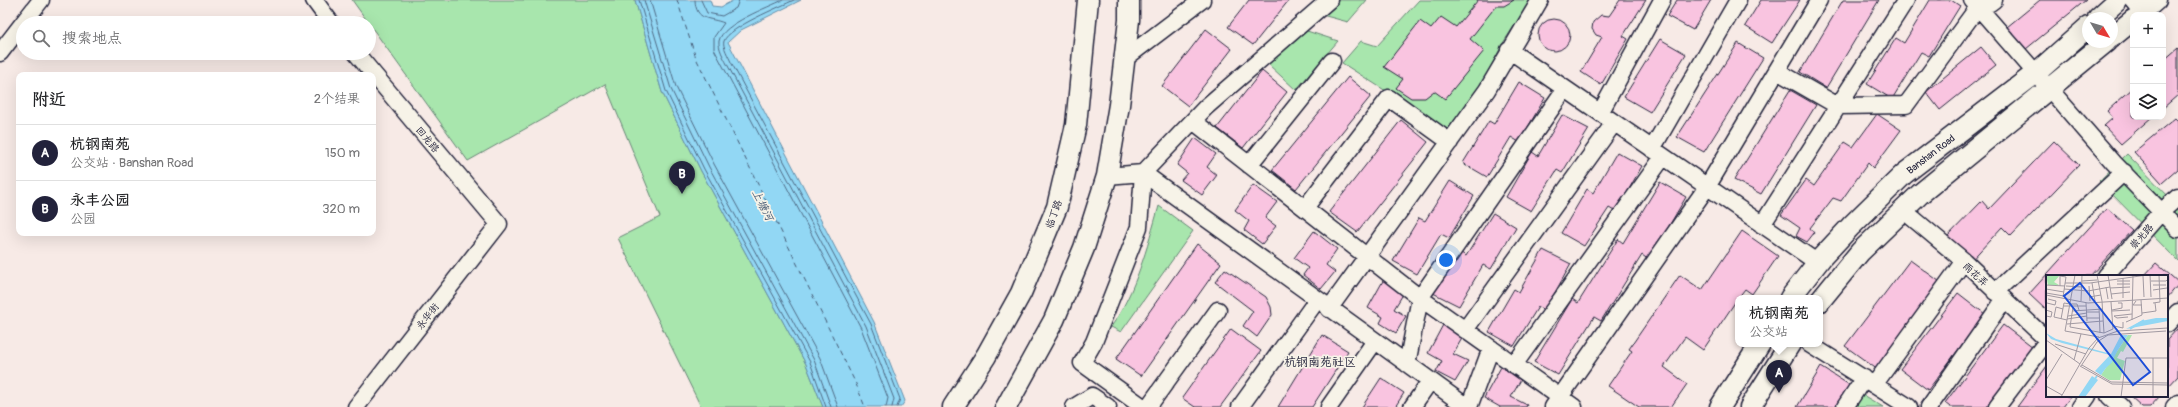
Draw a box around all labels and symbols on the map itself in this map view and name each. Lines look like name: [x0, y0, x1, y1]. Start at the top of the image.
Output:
north arrow: [2082, 12, 2118, 48]
street label: 回龙路: [413, 124, 441, 155]
street label: Banshan Road: [1905, 132, 1958, 177]
pin: B: [669, 161, 695, 194]
water label: 上塘河: [749, 188, 777, 225]
street label: 临丁路: [1043, 198, 1065, 230]
street label: 崇光路: [2127, 222, 2156, 252]
your location: [1436, 250, 1456, 270]
street label: 雨花弄: [1960, 260, 1990, 289]
inset map: [2046, 275, 2168, 397]
street label: 永华街: [414, 301, 442, 332]
district label: 杭钢南苑社区: [1284, 355, 1356, 370]
pin: A: [1766, 360, 1792, 393]

